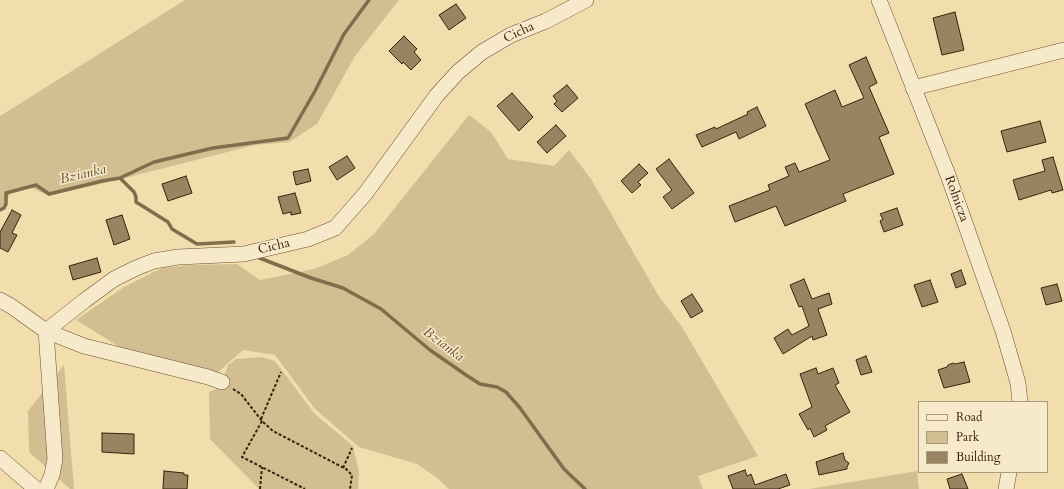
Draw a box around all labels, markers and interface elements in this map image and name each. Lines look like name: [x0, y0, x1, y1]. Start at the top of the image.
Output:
street label: Cicha: [501, 19, 537, 47]
water label: Bzianka: [58, 162, 108, 188]
street label: Rolnicza: [941, 174, 971, 224]
street label: Cicha: [257, 236, 291, 258]
water label: Bzianka: [419, 324, 467, 366]
legend: [918, 401, 1048, 473]
text: Road: [956, 409, 982, 425]
text: Park: [956, 429, 979, 445]
text: Building: [956, 449, 1000, 465]

